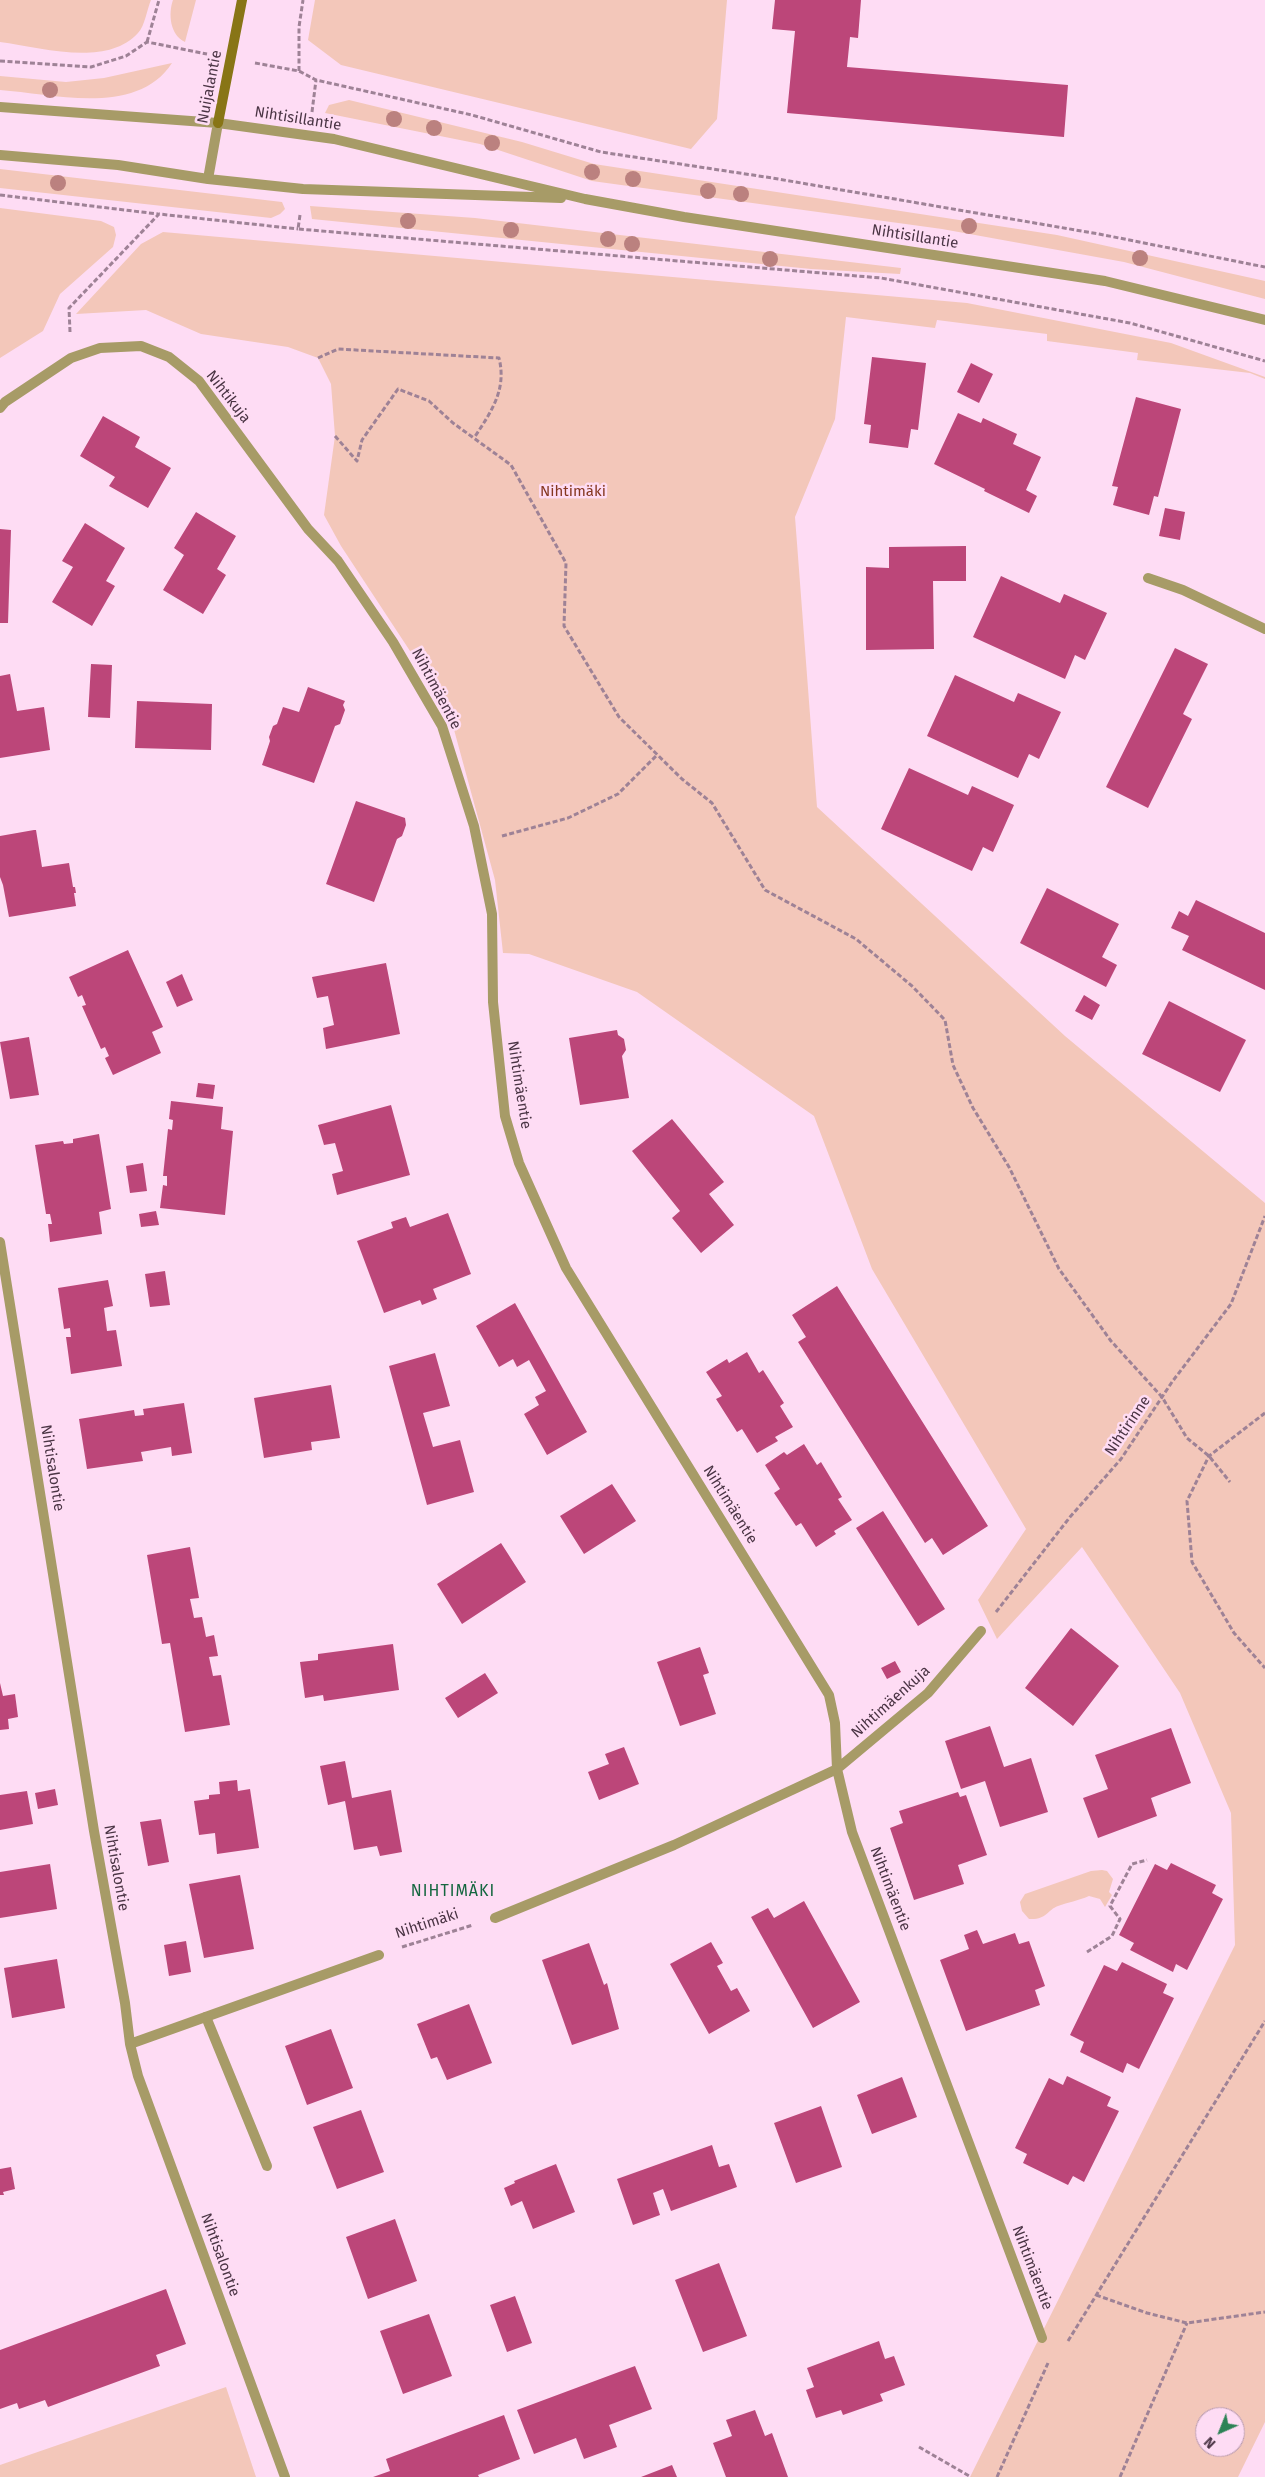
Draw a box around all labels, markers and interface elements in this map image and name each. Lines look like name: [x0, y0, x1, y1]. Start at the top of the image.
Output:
street label: Nuijalantie: [194, 49, 226, 125]
street label: Nihtisillantie: [253, 103, 343, 135]
street label: Nihtisillantie: [870, 221, 960, 253]
street label: Nihtikuja: [202, 367, 254, 427]
park label: Nihtimäki: [540, 483, 606, 501]
street label: Nihtimäentie: [407, 646, 465, 732]
street label: Nihtimäentie: [503, 1040, 535, 1130]
street label: Nihtirinne: [1101, 1392, 1155, 1460]
street label: Nihtisalontie: [36, 1423, 68, 1513]
street label: Nihtimäentie: [699, 1463, 761, 1547]
street label: Nihtimäenkuja: [848, 1662, 934, 1742]
street label: Nihtisalontie: [100, 1823, 132, 1913]
street label: Nihtimäentie: [866, 1844, 914, 1934]
district label: NIHTIMÄKI: [410, 1882, 496, 1902]
street label: Nihtimäki: [393, 1905, 461, 1943]
street label: Nihtisalontie: [197, 2211, 243, 2299]
street label: Nihtimäentie: [1008, 2223, 1056, 2313]
north arrow: [1195, 2407, 1245, 2457]
text: N: [1201, 2433, 1219, 2452]

